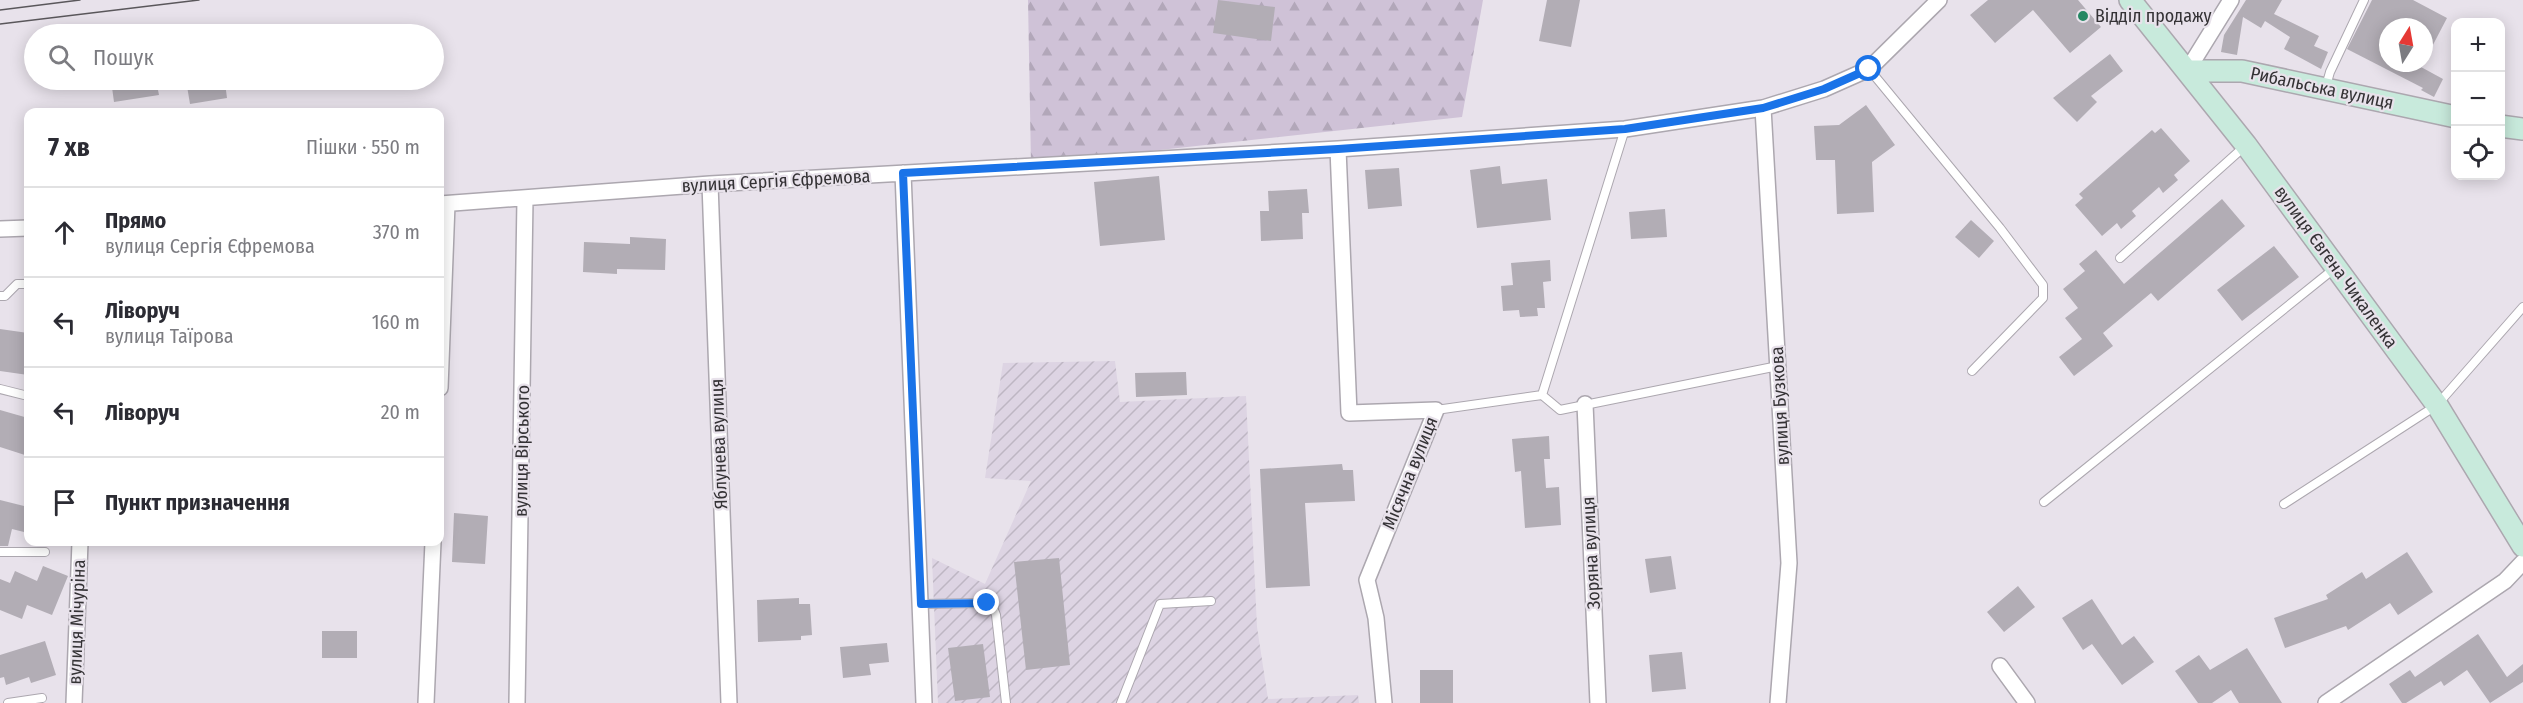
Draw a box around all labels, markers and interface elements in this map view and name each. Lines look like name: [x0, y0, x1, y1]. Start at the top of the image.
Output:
place label: Відділ продажу: [2095, 5, 2212, 27]
marker: Відділ продажу: [2076, 9, 2090, 23]
north arrow: [2379, 18, 2433, 72]
map controls: [2451, 18, 2505, 180]
button: +: [2451, 18, 2505, 72]
search box: [24, 24, 444, 90]
icon: search: [45, 41, 78, 74]
text: Пошук: [93, 44, 154, 71]
route start: [1855, 55, 1881, 81]
street label: Рибальська вулиця: [2249, 62, 2395, 114]
button: −: [2451, 72, 2505, 126]
button: locate: [2451, 126, 2505, 180]
text: 7 хв: [48, 132, 90, 163]
text: Пішки · 550 m: [306, 135, 420, 159]
street label: вулиця Сергія Єфремова: [681, 165, 871, 197]
street label: вулиця Євгена Чикаленка: [2270, 181, 2402, 353]
text: Прямо: [105, 207, 166, 234]
icon: ahead: [48, 216, 81, 249]
text: 370 m: [373, 220, 420, 244]
text: вулиця Сергія Єфремова: [105, 234, 315, 258]
text: Ліворуч: [105, 297, 180, 324]
icon: left: [48, 306, 81, 339]
text: 160 m: [372, 310, 420, 334]
text: вулиця Таїрова: [105, 324, 234, 348]
street label: вулиця Бузкова: [1766, 346, 1794, 466]
street label: Яблунева вулиця: [706, 378, 732, 510]
street label: вулиця Вірського: [510, 385, 534, 517]
icon: left: [48, 396, 81, 429]
text: Ліворуч: [105, 399, 180, 426]
text: 20 m: [381, 400, 420, 424]
street label: Місячна вулиця: [1377, 413, 1443, 533]
icon: arrive: [48, 486, 81, 519]
text: Пункт призначення: [105, 489, 290, 516]
street label: Зоряна вулиця: [1577, 496, 1605, 610]
street label: вулиця Мічуріна: [64, 559, 90, 685]
route end: [973, 589, 999, 615]

